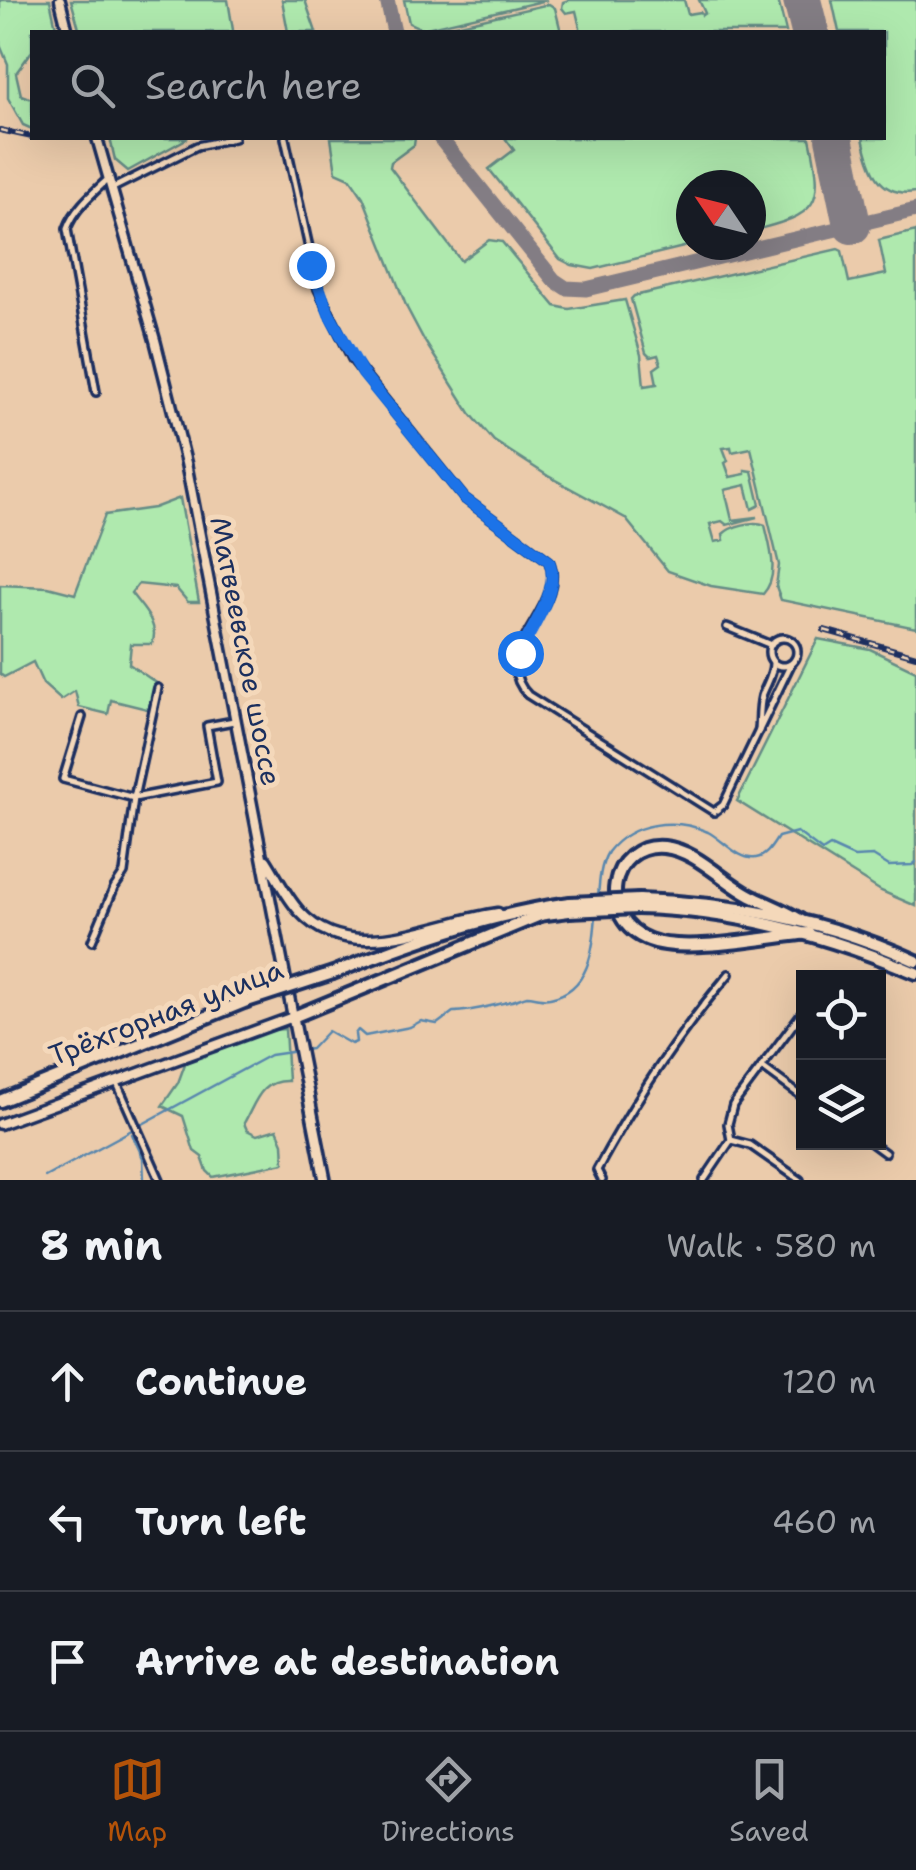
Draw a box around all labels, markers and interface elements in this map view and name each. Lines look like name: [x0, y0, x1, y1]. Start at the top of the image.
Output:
search box: [30, 30, 886, 140]
icon: search: [65, 58, 120, 113]
text: Search here: [145, 60, 362, 111]
north arrow: [676, 170, 766, 260]
route end: [289, 243, 335, 289]
street label: Матвеевское шоссе: [201, 513, 291, 789]
route start: [498, 631, 544, 677]
street label: Трёхгорная улица: [43, 950, 289, 1074]
map controls: [796, 970, 886, 1150]
button: locate: [796, 970, 886, 1060]
button: layers: [796, 1060, 886, 1150]
text: 8 min: [40, 1217, 162, 1273]
text: Walk · 580 m: [666, 1224, 876, 1267]
icon: ahead: [40, 1354, 95, 1409]
text: Continue: [135, 1356, 307, 1407]
text: 120 m: [782, 1360, 876, 1403]
icon: left: [40, 1494, 95, 1549]
text: Turn left: [135, 1496, 307, 1547]
text: 460 m: [772, 1500, 876, 1543]
icon: arrive: [40, 1634, 95, 1689]
text: Arrive at destination: [135, 1636, 559, 1687]
tab: Map: [107, 1752, 167, 1850]
tab: Directions: [382, 1752, 515, 1850]
tab: Saved: [729, 1752, 809, 1850]

